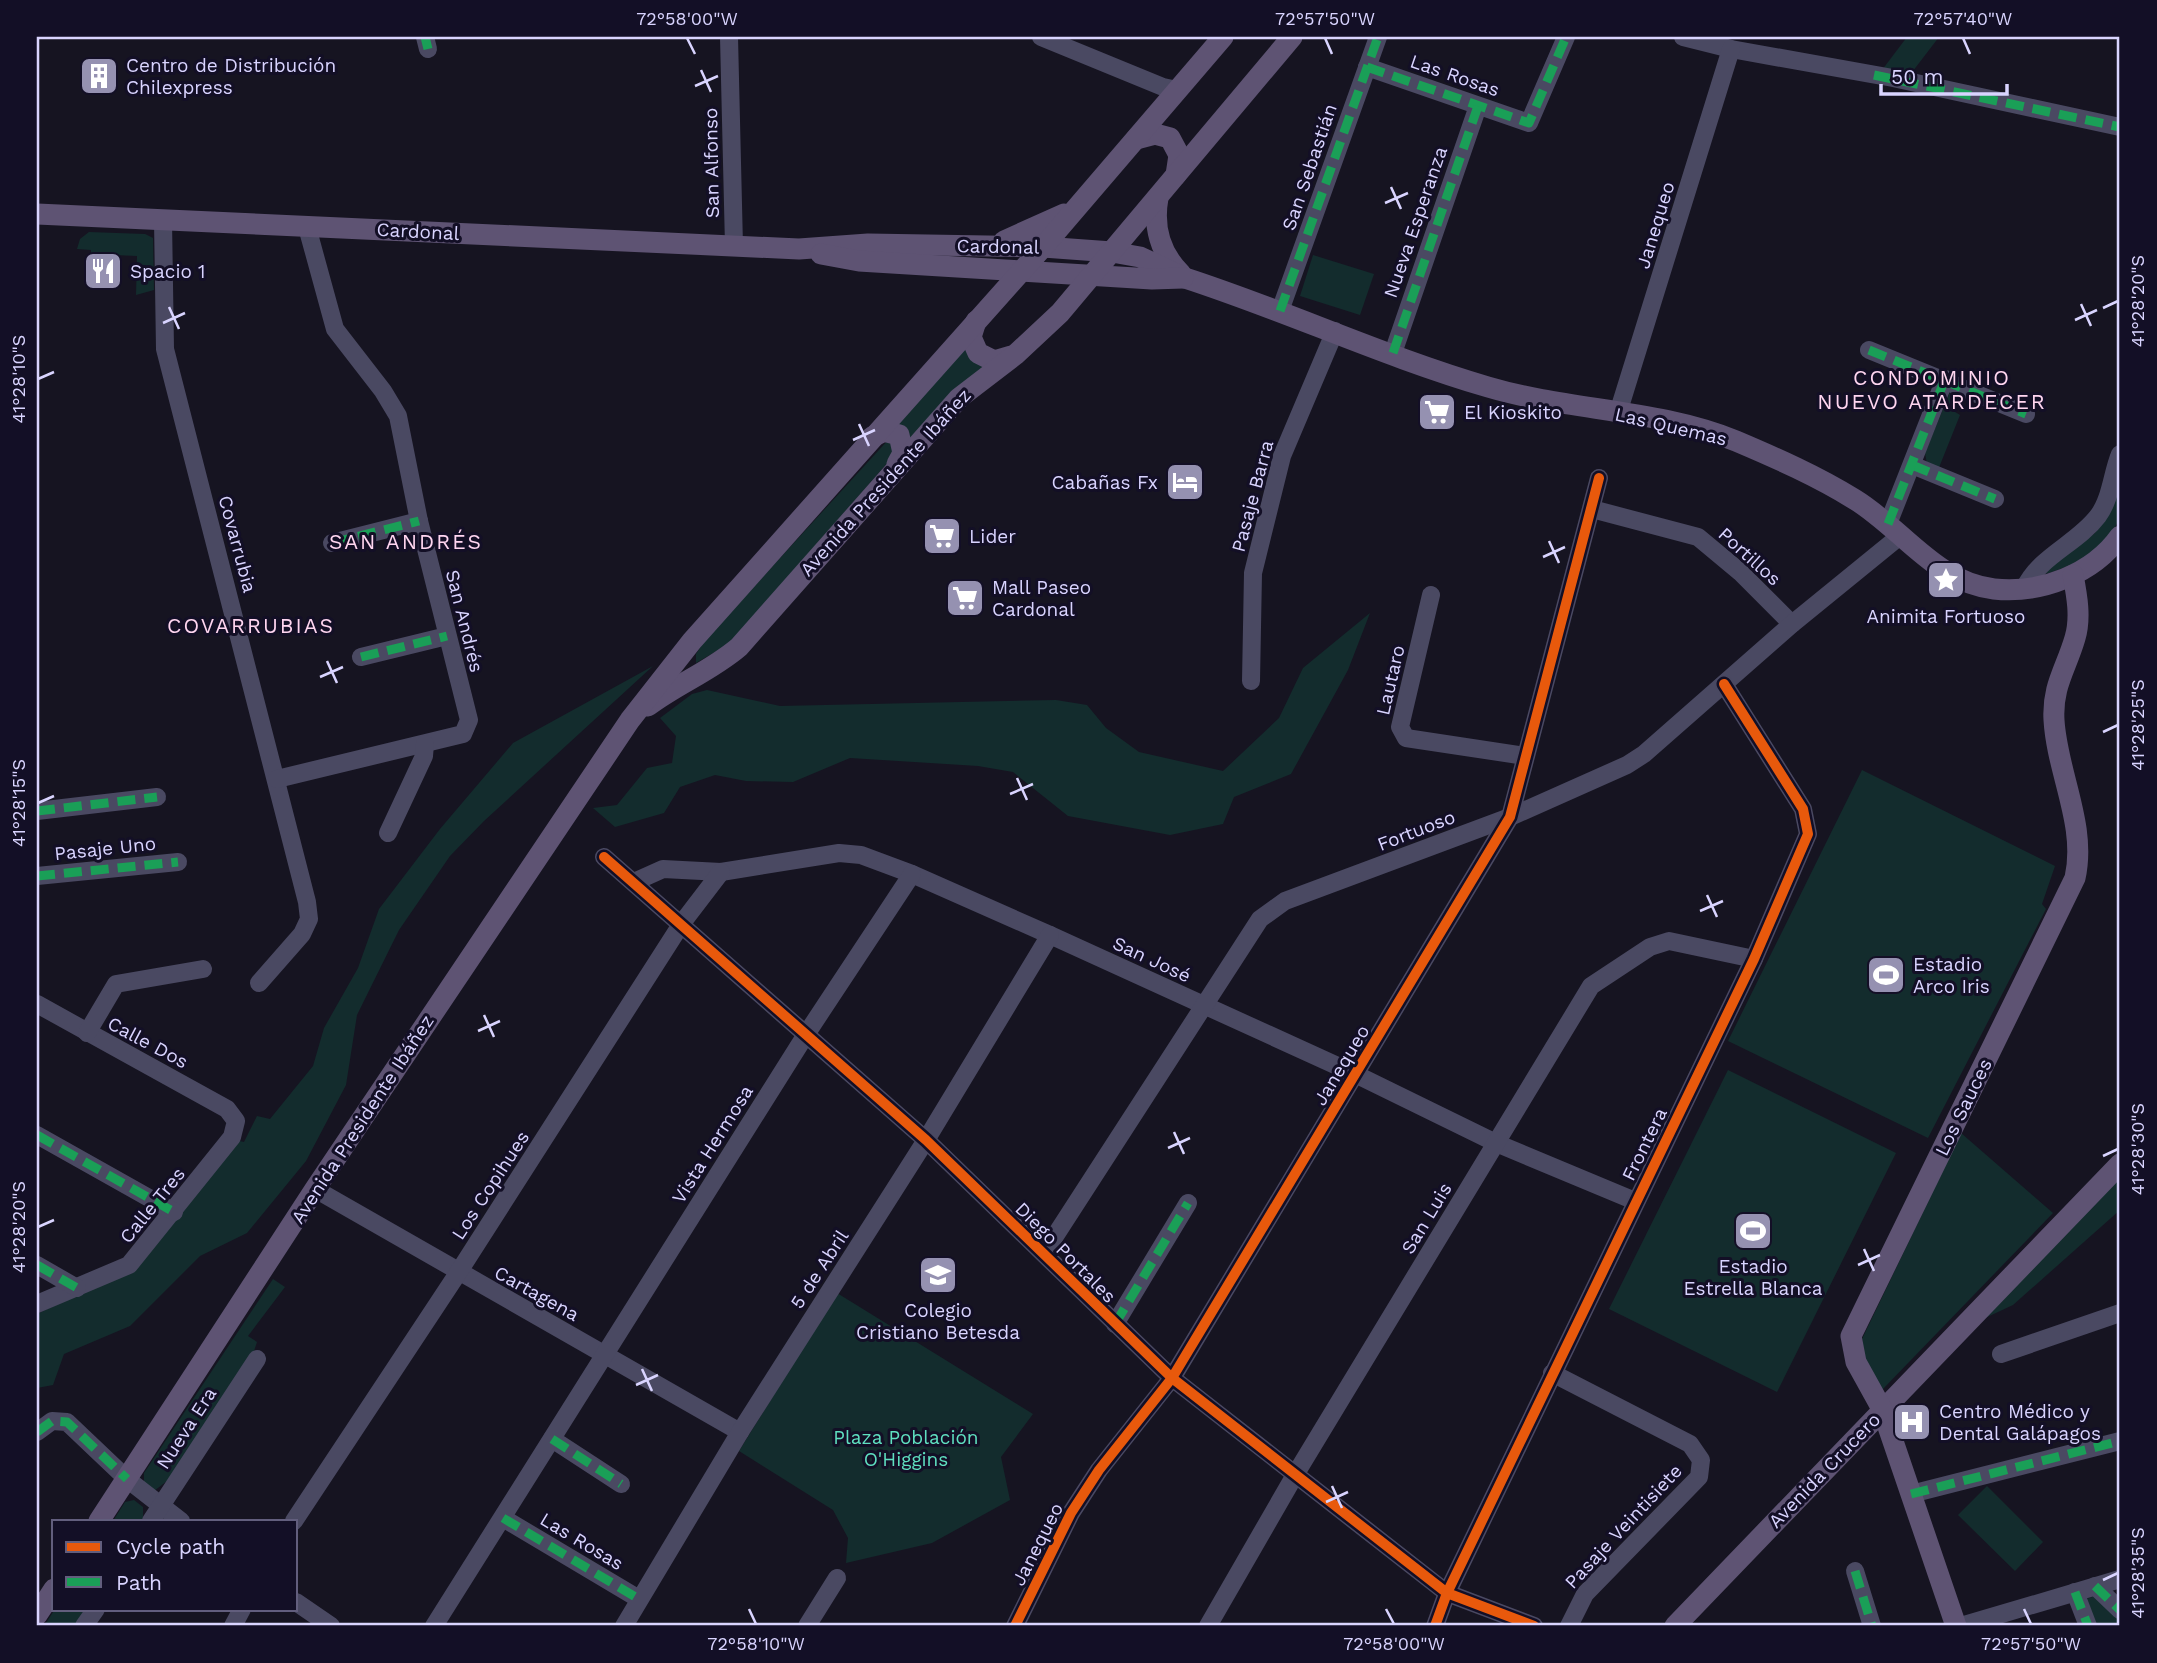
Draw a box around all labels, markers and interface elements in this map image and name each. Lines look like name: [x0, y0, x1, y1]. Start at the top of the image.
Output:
text: 72°58'00"W: [636, 8, 738, 29]
text: 72°57'50"W: [1275, 8, 1375, 29]
text: 72°57'40"W: [1914, 8, 2012, 29]
street label: Las Rosas: [1407, 49, 1503, 102]
scale bar: [1881, 52, 2007, 96]
place label: Centro de Distribución Chilexpress: [126, 54, 336, 99]
building icon: Centro de Distribución Chilexpress: [78, 55, 120, 97]
text: 50 m: [1891, 64, 1943, 89]
street label: San Sebastián: [1277, 101, 1342, 233]
street label: San Alfonso: [699, 108, 724, 218]
street label: Nueva Esperanza: [1379, 143, 1452, 301]
street label: Janequeo: [1631, 179, 1680, 271]
street label: Cardonal: [376, 218, 460, 245]
street label: Cardonal: [956, 234, 1040, 259]
restaurant icon: Spacio 1: [82, 250, 124, 292]
text: 41°28'20"S: [2127, 255, 2148, 347]
place label: Spacio 1: [130, 260, 205, 283]
text: 41°28'10"S: [8, 335, 29, 423]
district label: CONDOMINIO NUEVO ATARDECER: [1817, 365, 2047, 414]
street label: Avenida Presidente Ibáñez: [795, 384, 976, 581]
supermarket icon: El Kioskito: [1416, 391, 1458, 433]
place label: El Kioskito: [1464, 401, 1562, 424]
street label: Las Quemas: [1613, 402, 1729, 451]
street label: Pasaje Barra: [1227, 437, 1279, 555]
hotel icon: Cabañas Fx: [1164, 461, 1206, 503]
place label: Cabañas Fx: [1051, 471, 1158, 494]
street label: Covarrubia: [213, 493, 262, 596]
supermarket icon: Lider: [921, 515, 963, 557]
street label: Portillos: [1714, 522, 1786, 590]
place label: Lider: [969, 525, 1016, 548]
district label: SAN ANDRÉS: [329, 529, 483, 554]
place icon: Animita Fortuoso: [1925, 559, 1967, 601]
street label: San Andrés: [441, 567, 488, 675]
place label: Mall Paseo Cardonal: [992, 576, 1091, 621]
supermarket icon: Mall Paseo Cardonal: [944, 577, 986, 619]
place label: Animita Fortuoso: [1867, 605, 2025, 628]
district label: COVARRUBIAS: [167, 613, 335, 638]
street label: Lautaro: [1371, 643, 1410, 717]
text: 41°28'25"S: [2127, 679, 2148, 771]
text: 41°28'15"S: [8, 759, 29, 847]
street label: Fortuoso: [1374, 805, 1458, 856]
street label: Pasaje Uno: [53, 832, 157, 865]
street label: San José: [1109, 931, 1194, 988]
place label: Estadio Arco Iris: [1913, 953, 1990, 998]
sports icon: Estadio Arco Iris: [1865, 954, 1907, 996]
street label: Avenida Presidente Ibáñez: [286, 1011, 439, 1228]
street label: Calle Dos: [104, 1012, 192, 1073]
street label: Janequeo: [1308, 1021, 1374, 1110]
street label: Los Sauces: [1930, 1055, 1997, 1159]
street label: Vista Hermosa: [667, 1081, 758, 1208]
text: 41°28'30"S: [2127, 1103, 2148, 1195]
street label: Frontera: [1617, 1104, 1672, 1185]
street label: Los Copihues: [447, 1127, 534, 1244]
street label: Calle Tres: [115, 1163, 190, 1248]
street label: San Luis: [1396, 1179, 1457, 1258]
text: 41°28'20"S: [8, 1181, 29, 1273]
street label: Diego Portales: [1010, 1197, 1121, 1308]
sports icon: Estadio Estrella Blanca: [1732, 1210, 1774, 1252]
street label: 5 de Abril: [785, 1225, 853, 1313]
school or university icon: Colegio Cristiano Betesda: [917, 1254, 959, 1296]
place label: Estadio Estrella Blanca: [1683, 1255, 1823, 1300]
street label: Cartagena: [490, 1261, 583, 1326]
place label: Colegio Cristiano Betesda: [856, 1299, 1020, 1344]
street label: Nueva Era: [151, 1383, 222, 1474]
place label: Centro Médico y Dental Galápagos: [1939, 1400, 2101, 1445]
hospital icon: Centro Médico y Dental Galápagos: [1891, 1401, 1933, 1443]
street label: Avenida Crucero: [1764, 1408, 1885, 1533]
park label: Plaza Población O'Higgins: [833, 1426, 979, 1471]
street label: Pasaje Veintisiete: [1560, 1459, 1687, 1593]
street label: Janequeo: [1007, 1499, 1068, 1589]
street label: Las Rosas: [536, 1508, 628, 1575]
legend: [52, 1520, 298, 1610]
text: 41°28'35"S: [2127, 1527, 2148, 1619]
text: Cycle path: [116, 1534, 225, 1559]
text: Path: [116, 1570, 162, 1595]
text: 72°58'10"W: [707, 1633, 805, 1654]
text: 72°58'00"W: [1343, 1633, 1445, 1654]
text: 72°57'50"W: [1981, 1633, 2081, 1654]

